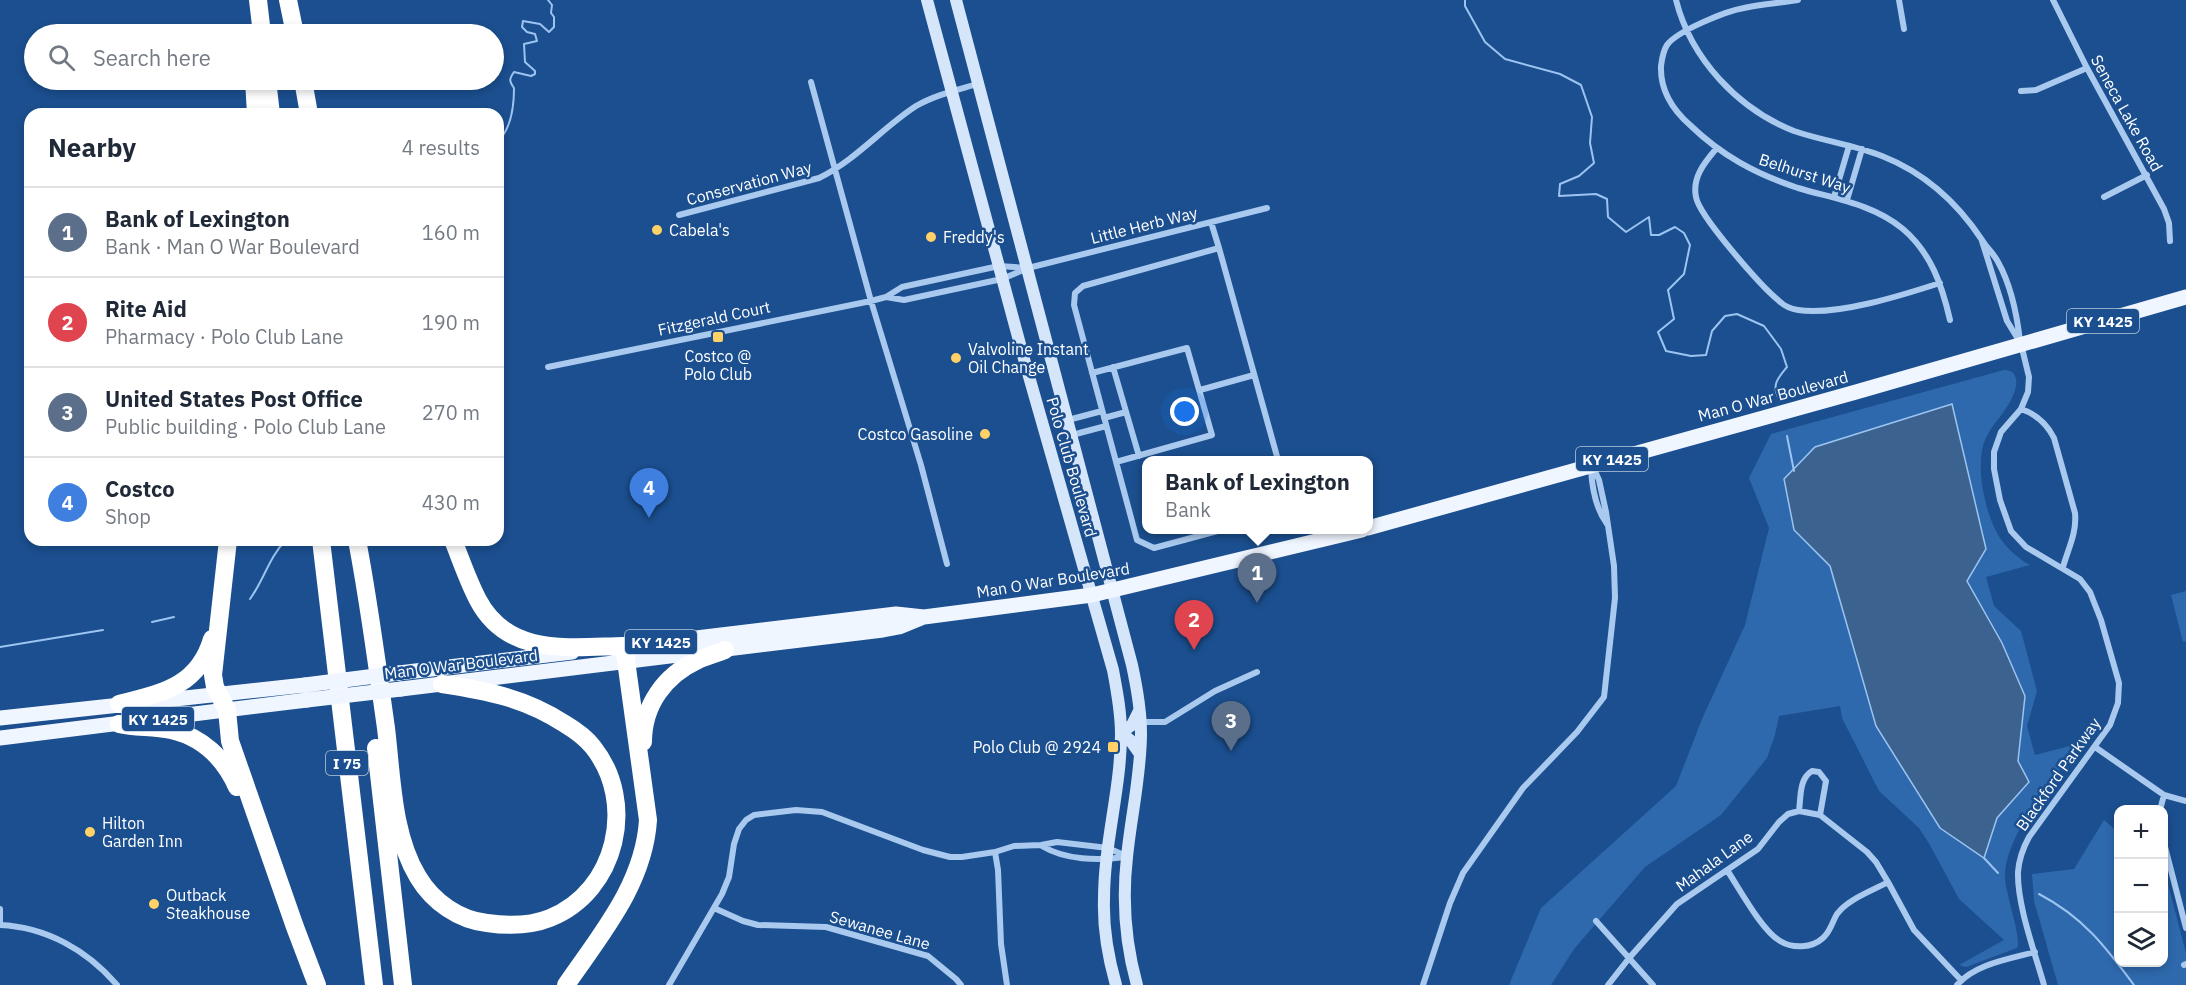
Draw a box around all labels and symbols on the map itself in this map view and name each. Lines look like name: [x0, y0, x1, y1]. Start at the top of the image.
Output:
street label: Seneca Lake Road: [2087, 51, 2167, 175]
street label: Belhurst Way: [1757, 149, 1853, 197]
street label: Conservation Way: [684, 157, 814, 209]
street label: Little Herb Way: [1088, 202, 1200, 248]
place label: Cabela's: [669, 220, 730, 240]
marker: Cabela's: [650, 223, 664, 237]
place label: Freddy's: [943, 227, 1005, 247]
marker: Freddy's: [924, 230, 938, 244]
street label: Fitzgerald Court: [656, 296, 772, 340]
road number: KY 1425: [2067, 309, 2139, 333]
marker: Costco @ Polo Club: [711, 330, 725, 344]
place label: Valvoline Instant Oil Change: [968, 339, 1089, 377]
place label: Costco @ Polo Club: [684, 346, 752, 384]
marker: Valvoline Instant Oil Change: [949, 351, 963, 365]
street label: Man O War Boulevard: [1696, 366, 1850, 426]
street label: Polo Club Boulevard: [1042, 395, 1102, 539]
your location: [1170, 397, 1199, 426]
place label: Costco Gasoline: [858, 424, 973, 444]
marker: Costco Gasoline: [978, 427, 992, 441]
road number: KY 1425: [1576, 447, 1648, 471]
pin: 4: [630, 468, 668, 518]
pin: 1: [1238, 554, 1276, 603]
street label: Man O War Boulevard: [975, 558, 1131, 602]
pin: 2: [1174, 600, 1214, 650]
road number: KY 1425: [625, 630, 697, 654]
street label: Man O War Boulevard: [383, 645, 539, 683]
pin: 3: [1212, 702, 1250, 751]
road number: KY 1425: [122, 707, 194, 731]
street label: Blackford Parkway: [2011, 713, 2105, 835]
place label: Polo Club @ 2924: [973, 737, 1101, 757]
marker: Polo Club @ 2924: [1106, 740, 1120, 754]
road number: I 75: [326, 751, 368, 775]
place label: Hilton Garden Inn: [102, 813, 183, 851]
marker: Hilton Garden Inn: [83, 825, 97, 839]
street label: Mahala Lane: [1672, 826, 1757, 896]
place label: Outback Steakhouse: [166, 885, 251, 923]
marker: Outback Steakhouse: [147, 897, 161, 911]
street label: Sewanee Lane: [827, 906, 933, 954]

